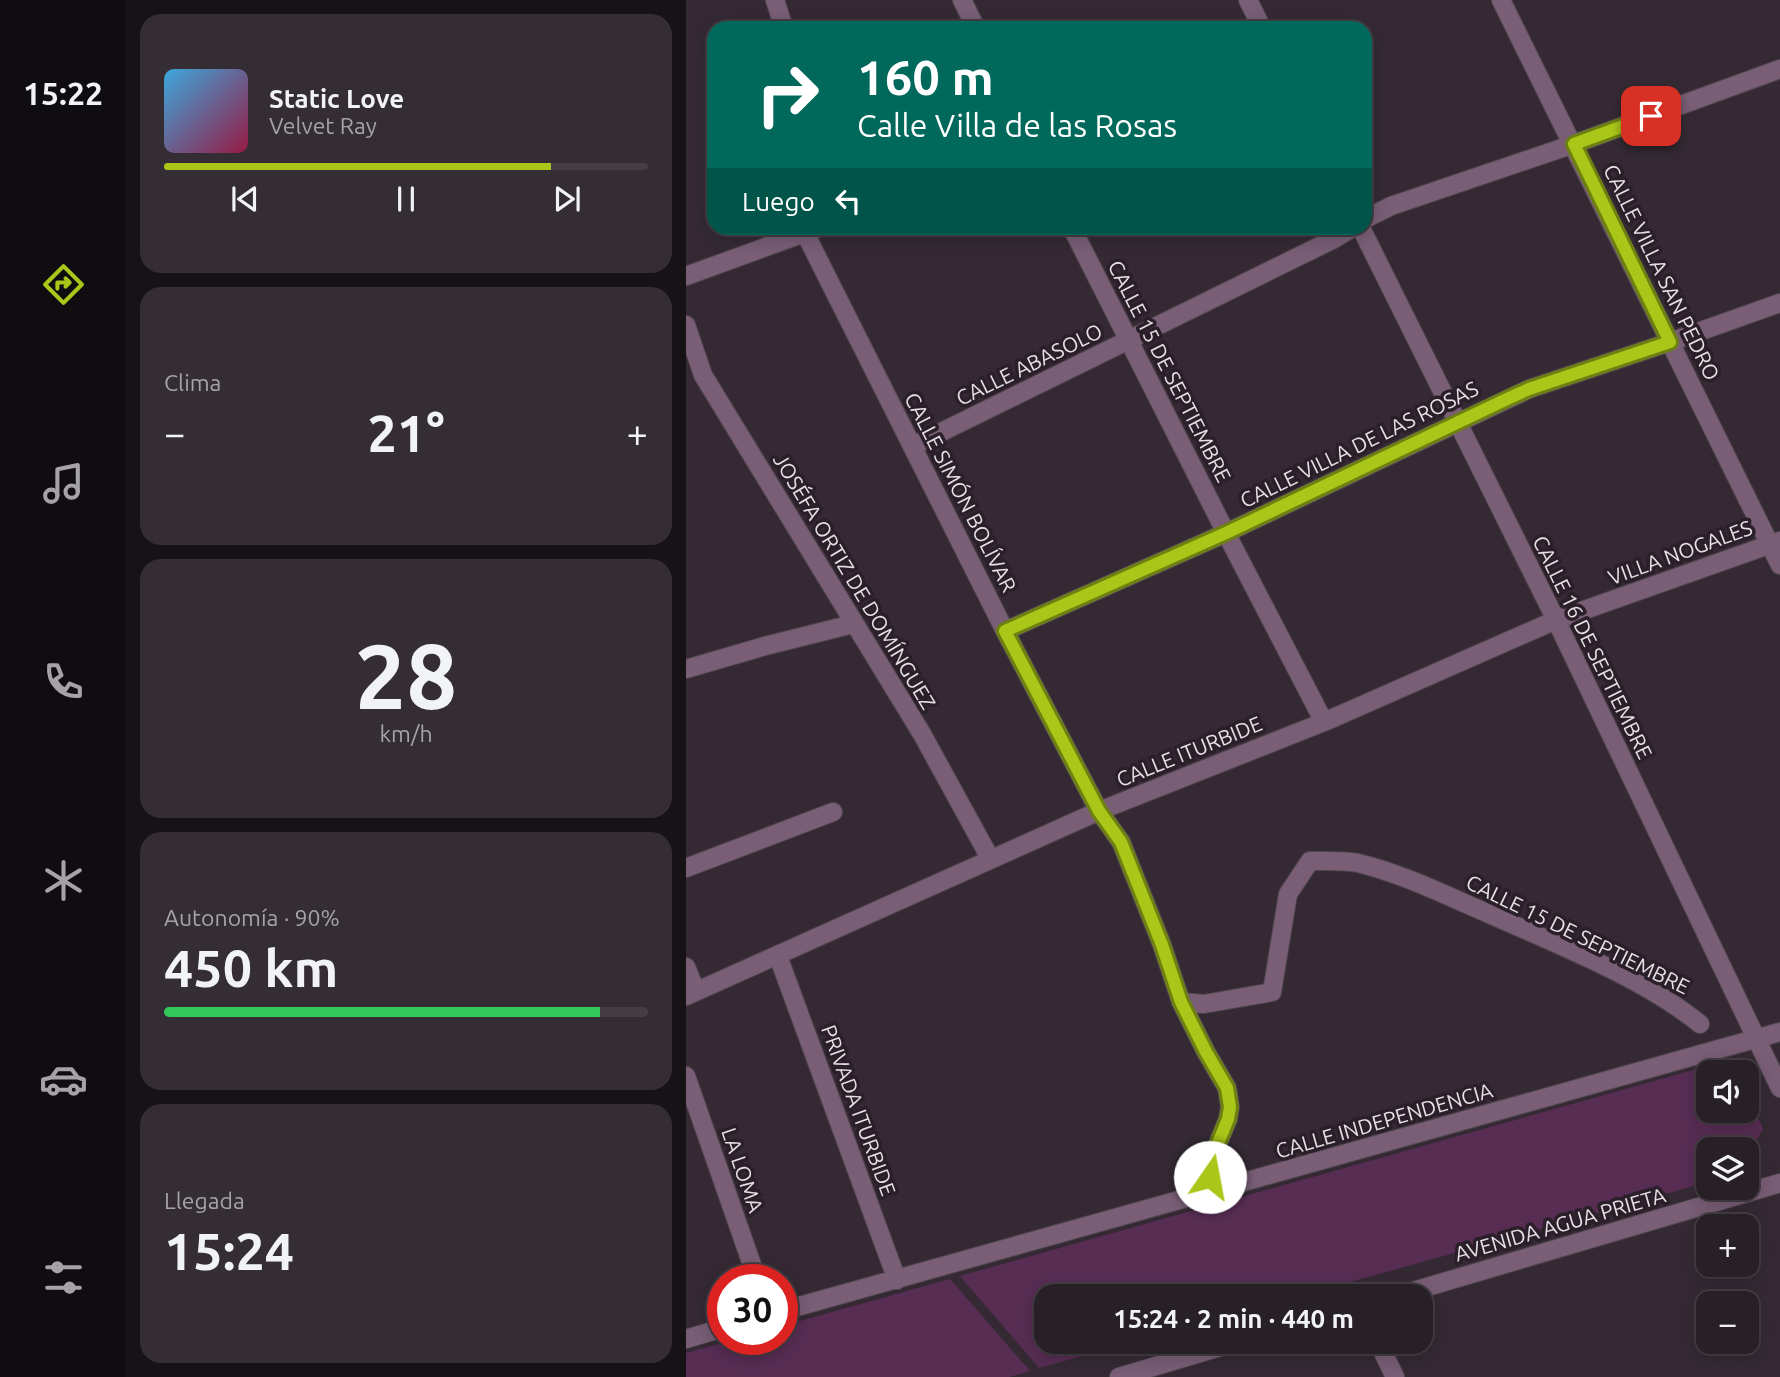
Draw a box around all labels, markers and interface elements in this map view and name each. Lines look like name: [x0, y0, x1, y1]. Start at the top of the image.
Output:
icon: right: [742, 49, 833, 140]
text: 160 m: [857, 49, 994, 104]
text: 15:22: [23, 75, 103, 111]
text: Static Love: [269, 84, 404, 113]
pin: [1621, 86, 1681, 146]
icon: arrive: [1632, 97, 1670, 135]
text: Calle Villa de las Rosas: [857, 107, 1177, 143]
text: Velvet Ray: [269, 113, 377, 138]
street label: CALLE VILLA SAN PEDRO: [1599, 160, 1725, 384]
icon: previous: [226, 180, 264, 218]
icon: pause: [387, 180, 425, 218]
icon: next: [548, 180, 586, 218]
icon: left: [829, 182, 867, 220]
text: Luego: [742, 187, 815, 216]
street label: CALLE 15 DE SEPTIEMBRE: [1104, 256, 1236, 486]
icon: directions: [39, 260, 88, 309]
street label: CALLE ABASOLO: [952, 318, 1106, 410]
text: Clima: [164, 370, 221, 395]
street label: CALLE VILLA DE LAS ROSAS: [1236, 376, 1482, 512]
street label: CALLE SIMÓN BOLÍVAR: [900, 388, 1022, 596]
text: 21°: [367, 404, 445, 462]
text: −: [164, 412, 185, 454]
text: +: [627, 412, 648, 454]
street label: JOSÉFA ORTIZ DE DOMÍNGUEZ: [769, 449, 941, 713]
icon: music: [39, 459, 88, 508]
street label: VILLA NOGALES: [1605, 515, 1755, 589]
street label: CALLE 16 DE SEPTIEMBRE: [1528, 531, 1658, 763]
text: 28: [355, 624, 457, 726]
icon: phone: [39, 657, 88, 706]
street label: CALLE ITURBIDE: [1113, 711, 1265, 791]
text: km/h: [379, 721, 433, 746]
icon: climate: [39, 856, 88, 905]
street label: CALLE 15 DE SEPTIEMBRE: [1462, 869, 1694, 999]
text: Autonomía · 90%: [164, 905, 340, 930]
text: 450 km: [164, 939, 338, 997]
street label: PRIVADA ITURBIDE: [817, 1021, 901, 1199]
icon: car: [39, 1055, 88, 1104]
map controls: [1696, 1060, 1759, 1354]
button: sound: [1696, 1060, 1759, 1123]
street label: CALLE INDEPENDENCIA: [1273, 1077, 1496, 1163]
street label: LA LOMA: [717, 1125, 769, 1216]
button: layers: [1696, 1137, 1759, 1200]
position arrow: [1173, 1140, 1247, 1214]
street label: AVENIDA AGUA PRIETA: [1452, 1182, 1669, 1266]
text: Llegada: [164, 1188, 245, 1213]
button: +: [1696, 1214, 1759, 1277]
text: 15:24: [164, 1222, 294, 1280]
icon: filters: [39, 1253, 88, 1302]
speed limit sign: 30: [707, 1264, 798, 1355]
button: −: [1696, 1291, 1759, 1354]
text: 15:24 · 2 min · 440 m: [1113, 1304, 1354, 1333]

